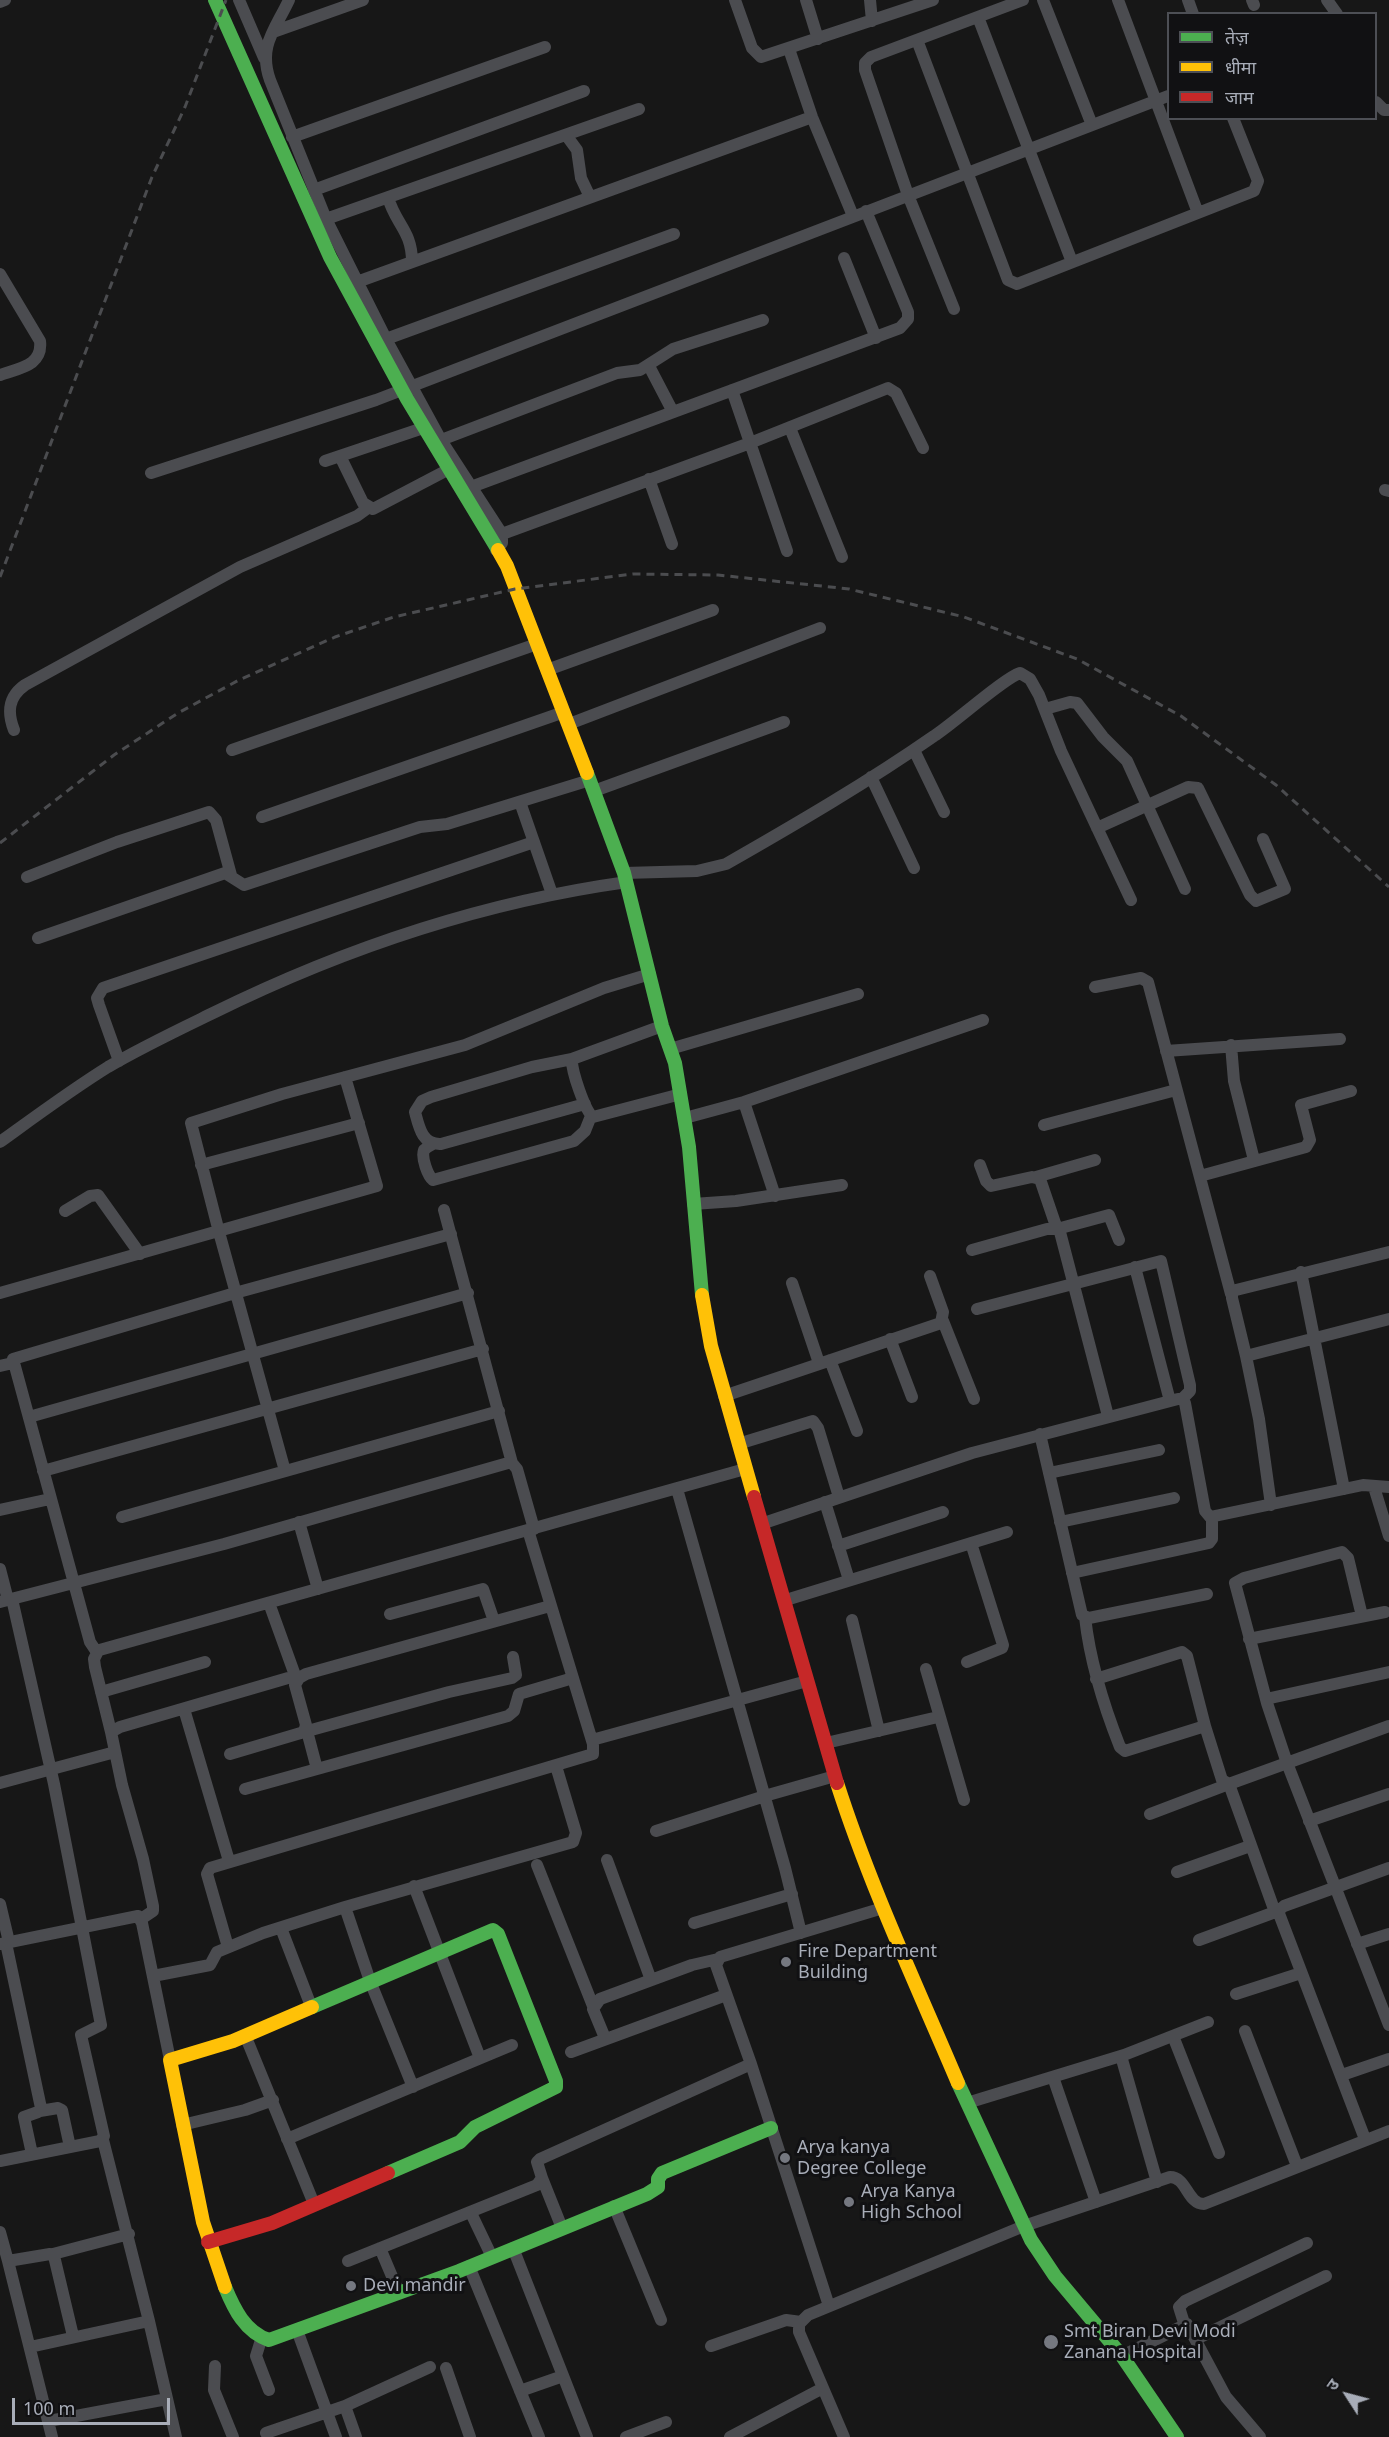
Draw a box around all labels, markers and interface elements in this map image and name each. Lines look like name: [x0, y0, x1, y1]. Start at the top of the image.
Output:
legend: [1167, 12, 1377, 120]
text: तेज़: [1225, 25, 1249, 49]
text: धीमा: [1225, 55, 1256, 79]
text: जाम: [1225, 85, 1254, 109]
place label: Fire Department Building: [798, 1941, 937, 1984]
marker: Fire Department Building: [779, 1955, 793, 1969]
place label: Arya kanya Degree College: [797, 2137, 926, 2180]
marker: Arya kanya Degree College: [778, 2151, 792, 2165]
place label: Arya Kanya High School: [861, 2181, 962, 2224]
marker: Arya Kanya High School: [842, 2195, 856, 2209]
place label: Devi mandir: [363, 2275, 466, 2297]
marker: Devi mandir: [344, 2279, 358, 2293]
place label: Smt Biran Devi Modi Zanana Hospital: [1064, 2321, 1236, 2364]
marker: Smt Biran Devi Modi Zanana Hospital: [1042, 2333, 1060, 2351]
north arrow: [1317, 2365, 1377, 2425]
text: उ: [1321, 2374, 1344, 2395]
scale bar: [15, 2386, 172, 2424]
text: 100 m: [23, 2396, 75, 2420]

